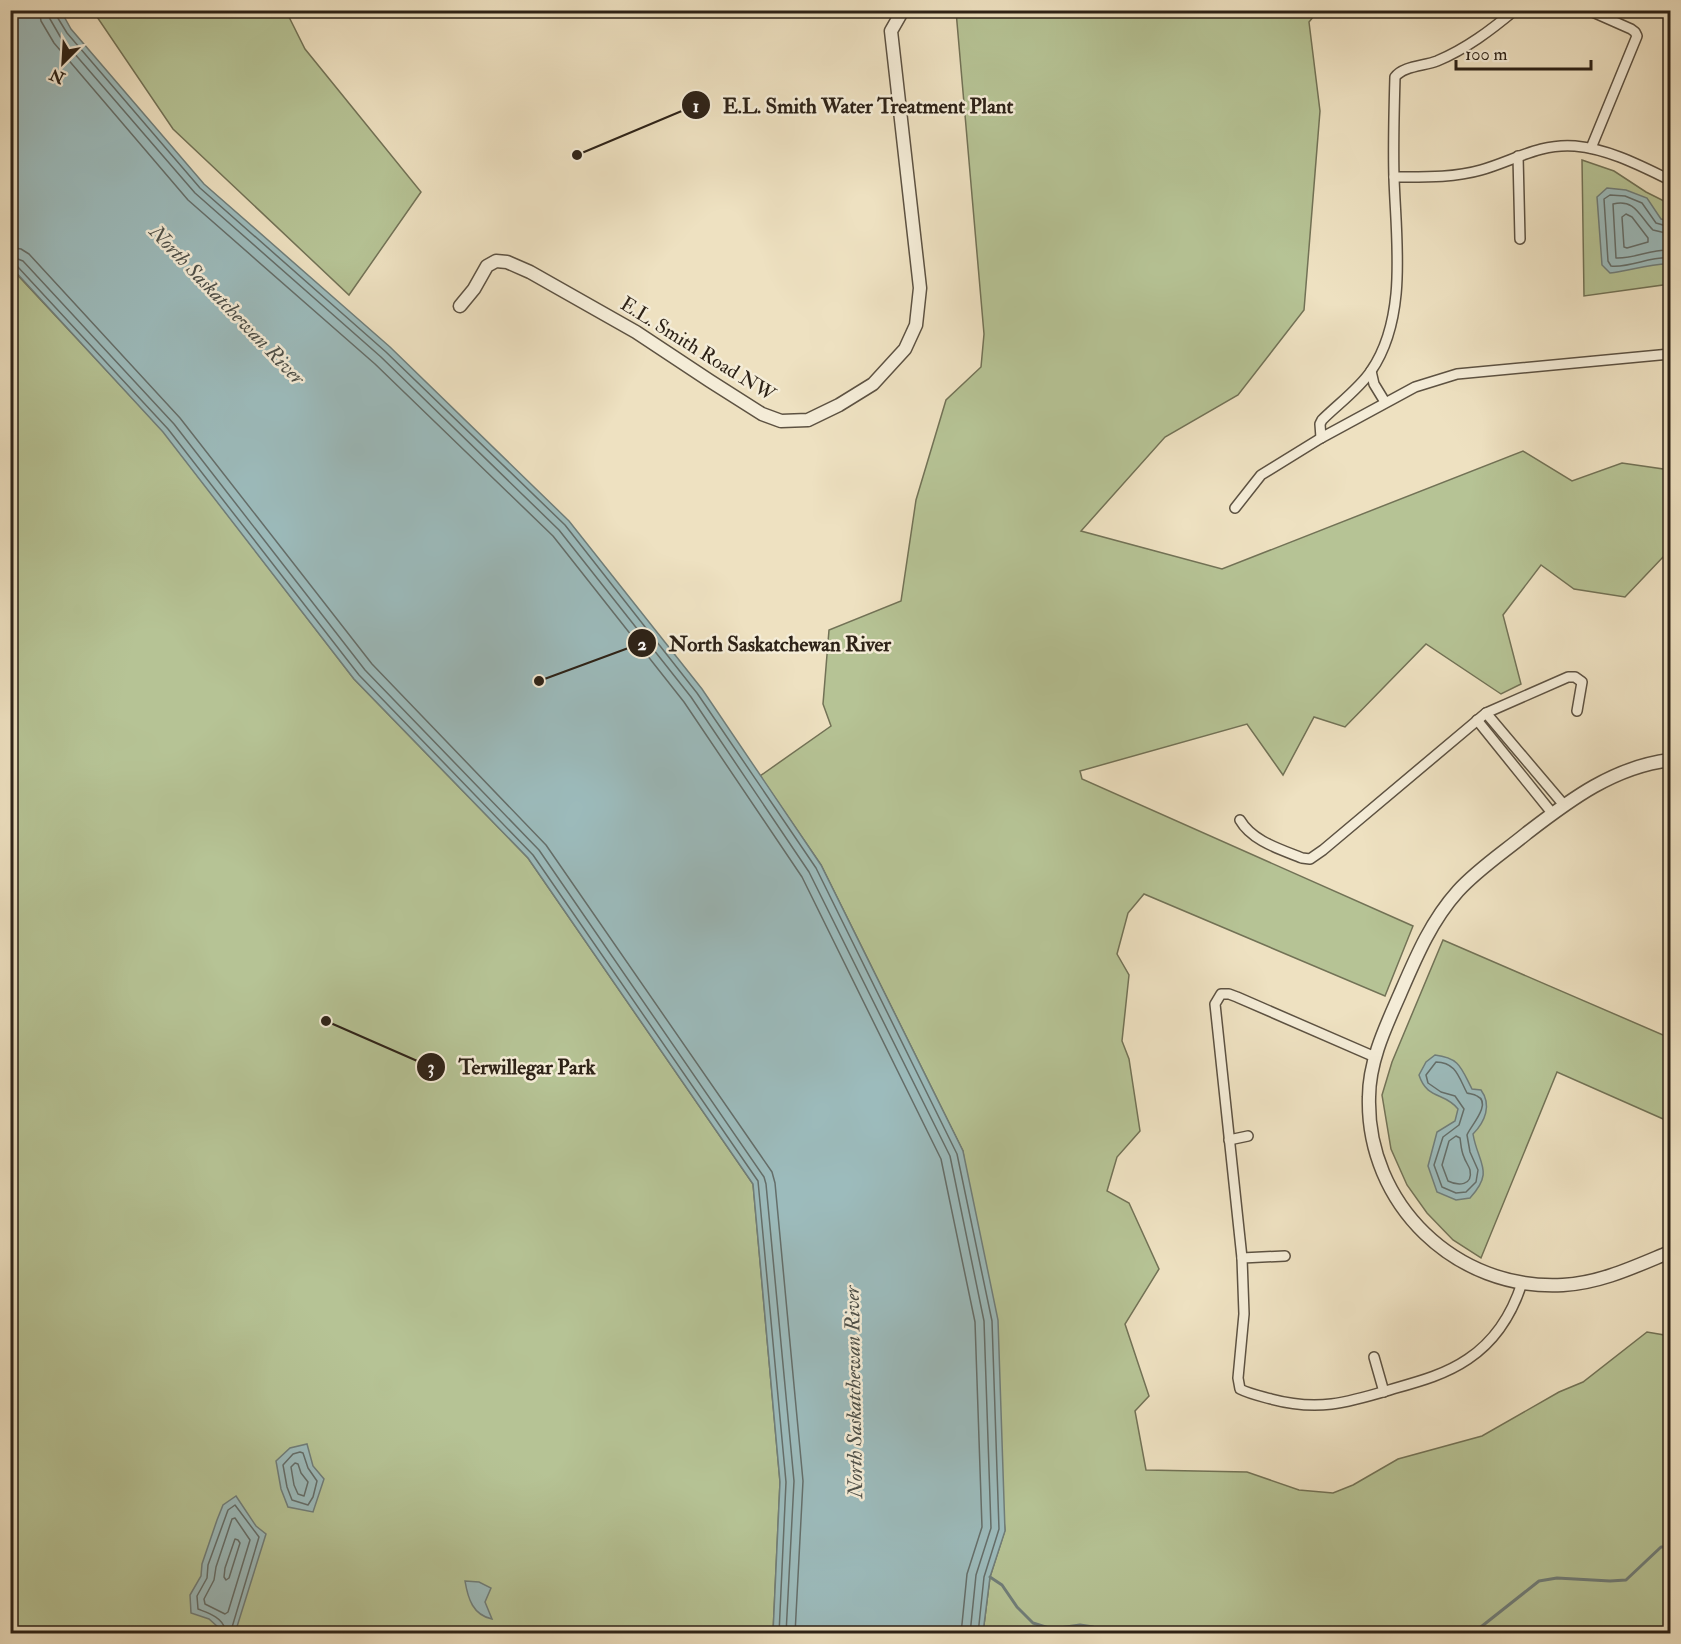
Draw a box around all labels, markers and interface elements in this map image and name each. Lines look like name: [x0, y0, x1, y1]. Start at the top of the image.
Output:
north arrow: [33, 33, 93, 93]
scale bar: [1456, 33, 1591, 71]
text: 100 m: [1465, 43, 1508, 66]
text: N: [46, 63, 69, 88]
callout: E.L. Smith Water Treatment Plant: [681, 86, 1025, 125]
text: E.L. Smith Water Treatment Plant: [723, 93, 1013, 120]
text: 1: [693, 95, 699, 118]
water label: North Saskatchewan River: [143, 218, 311, 392]
street label: E.L. Smith Road NW: [616, 291, 781, 407]
callout: North Saskatchewan River: [627, 624, 903, 663]
text: North Saskatchewan River: [668, 631, 892, 658]
text: 2: [637, 633, 647, 656]
callout: Terwillegar Park: [416, 1048, 607, 1087]
text: Terwillegar Park: [458, 1054, 596, 1081]
text: 3: [428, 1056, 435, 1079]
water label: North Saskatchewan River: [839, 1284, 869, 1499]

